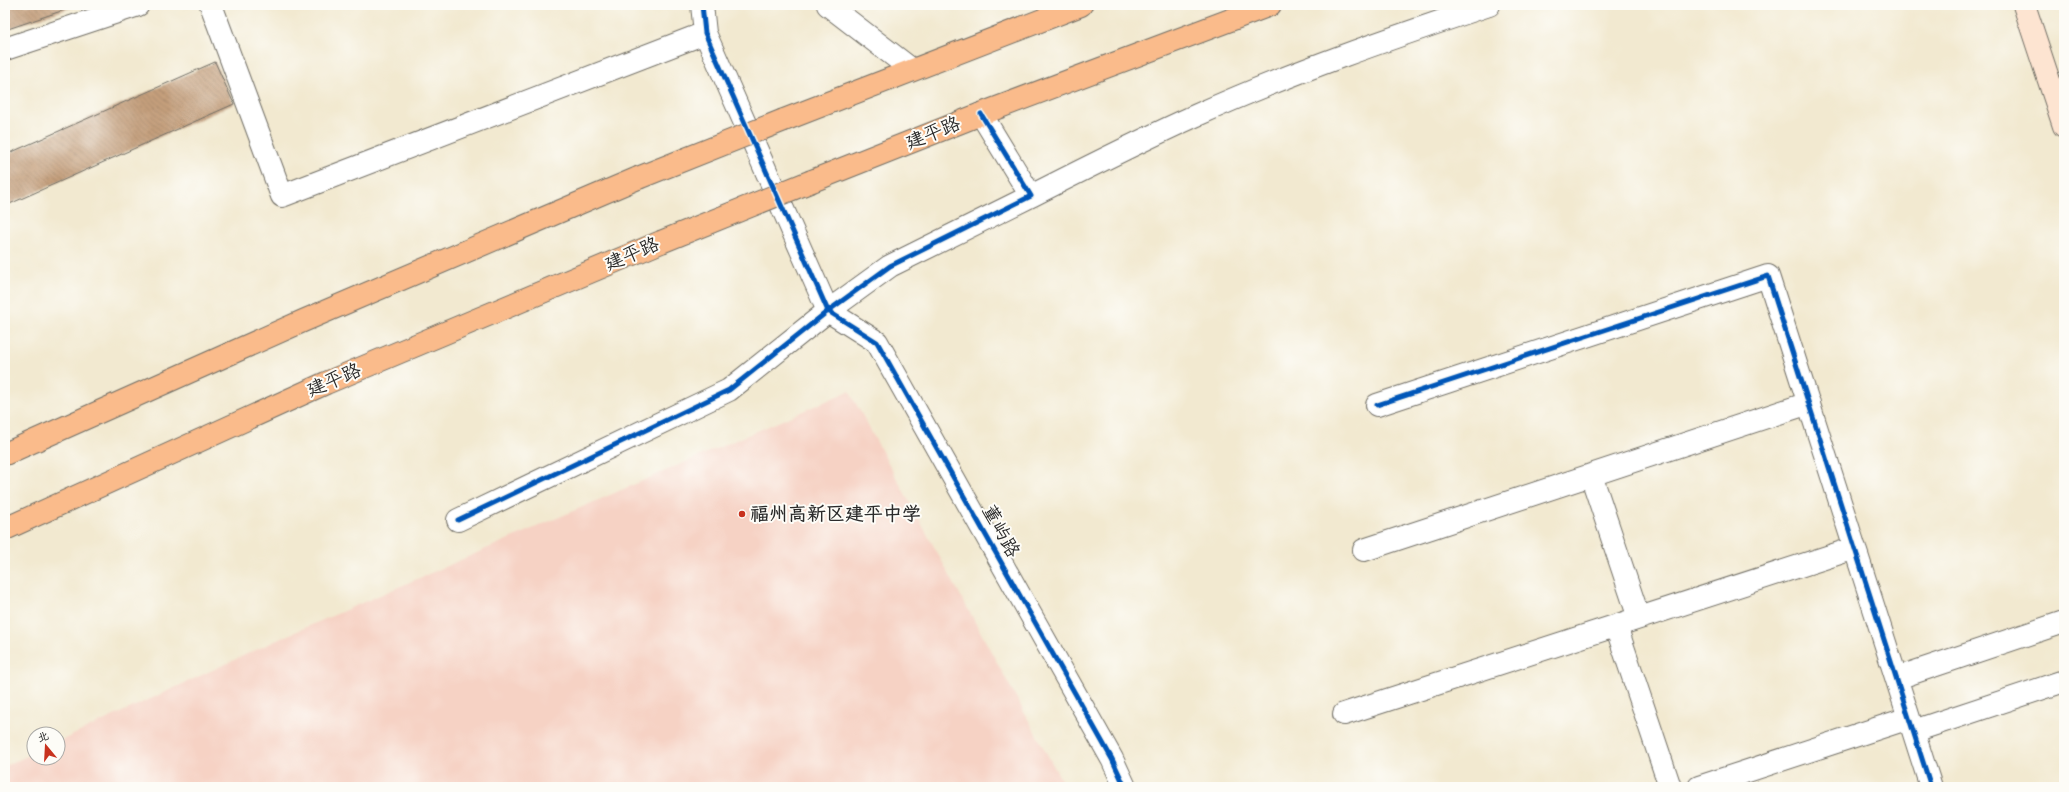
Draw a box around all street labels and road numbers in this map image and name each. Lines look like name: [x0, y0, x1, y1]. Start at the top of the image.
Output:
street label: 建平路: [902, 111, 964, 155]
street label: 建平路: [601, 232, 663, 276]
street label: 建平路: [303, 358, 365, 402]
street label: 董屿路: [977, 500, 1025, 562]

